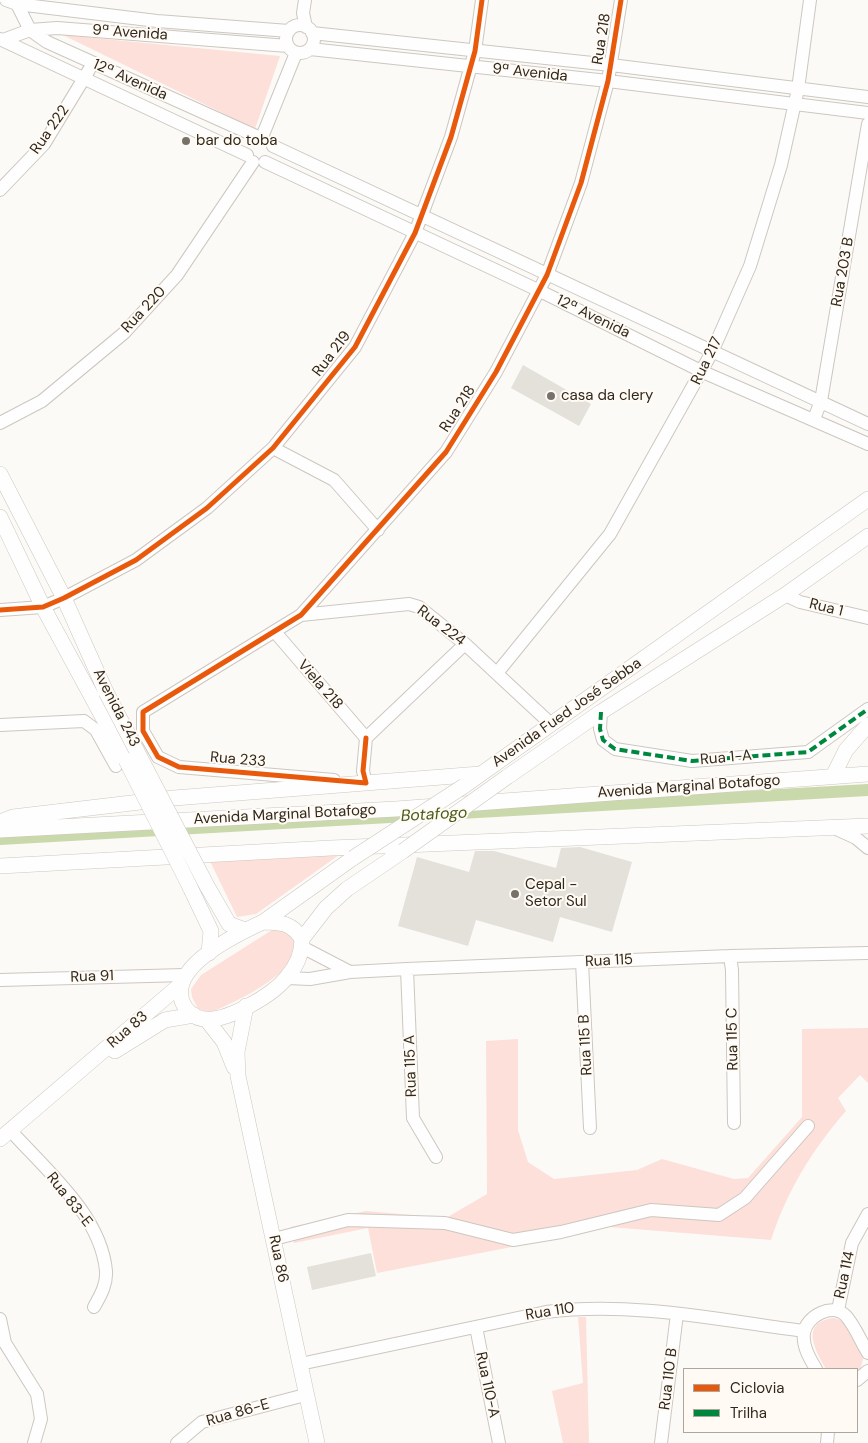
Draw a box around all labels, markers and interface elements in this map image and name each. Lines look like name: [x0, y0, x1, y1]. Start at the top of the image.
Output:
street label: Rua 218: [589, 12, 615, 66]
street label: 9ª Avenida: [92, 21, 168, 45]
street label: 12ª Avenida: [90, 56, 170, 104]
street label: 9ª Avenida: [491, 60, 569, 86]
street label: Rua 222: [27, 102, 73, 158]
place label: bar do toba: [196, 132, 277, 150]
marker: bar do toba: [180, 135, 192, 147]
street label: Rua 203 B: [828, 236, 858, 308]
street label: Rua 220: [118, 283, 170, 337]
street label: 12ª Avenida: [553, 291, 633, 343]
street label: Rua 219: [309, 328, 355, 380]
street label: Rua 217: [688, 334, 726, 388]
street label: Rua 218: [436, 382, 480, 436]
place label: casa da clery: [561, 387, 653, 405]
marker: casa da clery: [545, 390, 557, 402]
street label: Rua 1: [807, 595, 845, 621]
street label: Rua 224: [413, 602, 469, 650]
street label: Avenida Fued José Sebba: [489, 655, 645, 771]
street label: Viela 218: [293, 656, 347, 714]
street label: Avenida 243: [89, 666, 143, 750]
street label: Rua 1-A: [699, 747, 753, 769]
street label: Rua 233: [209, 749, 267, 771]
street label: Avenida Marginal Botafogo: [597, 772, 781, 802]
street label: Avenida Marginal Botafogo: [193, 801, 377, 829]
water label: Botafogo: [400, 804, 468, 826]
place label: Cepal - Setor Sul: [525, 876, 587, 911]
marker: Cepal - Setor Sul: [509, 888, 521, 900]
street label: Rua 115: [584, 951, 634, 971]
street label: Rua 91: [70, 967, 114, 987]
street label: Rua 115 C: [723, 1007, 743, 1071]
street label: Rua 83: [104, 1008, 152, 1052]
street label: Rua 115 B: [575, 1014, 597, 1076]
street label: Rua 115 A: [401, 1035, 421, 1097]
street label: Rua 83-E: [42, 1169, 96, 1231]
street label: Rua 86: [264, 1234, 292, 1284]
street label: Rua 114: [831, 1250, 859, 1300]
street label: Rua 110: [524, 1299, 576, 1325]
street label: Rua 110 B: [656, 1347, 682, 1411]
street label: Rua 110-A: [471, 1350, 503, 1420]
legend: [683, 1368, 858, 1433]
text: Ciclovia: [730, 1378, 784, 1398]
street label: Rua 86-E: [204, 1395, 272, 1431]
text: Trilha: [730, 1403, 767, 1423]

